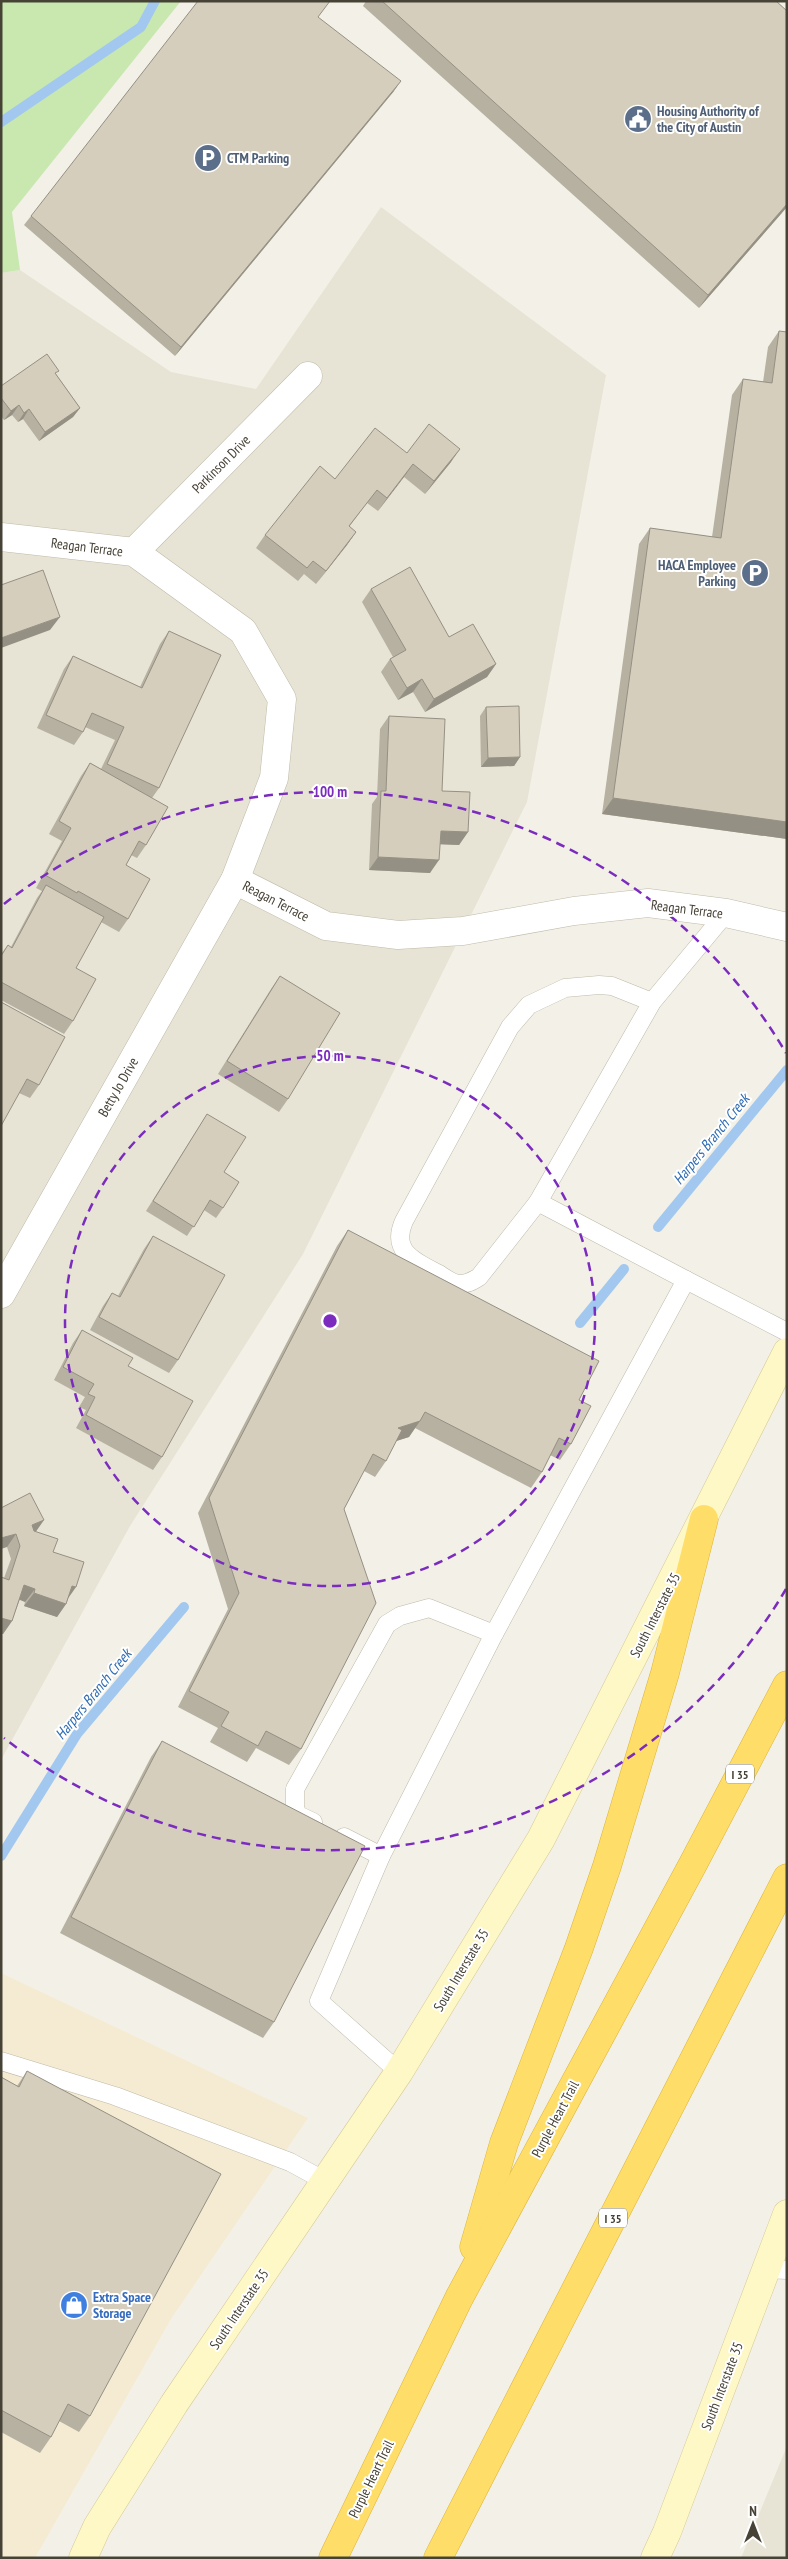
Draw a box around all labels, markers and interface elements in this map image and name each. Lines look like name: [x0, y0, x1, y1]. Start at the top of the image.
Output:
place label: Housing Authority of the City of Austin: [657, 102, 760, 136]
public building icon: Housing Authority of the City of Austin: [623, 104, 653, 134]
parking icon: CTM Parking: [193, 143, 223, 173]
place label: CTM Parking: [227, 149, 289, 167]
street label: Parkinson Drive: [188, 431, 254, 497]
street label: Reagan Terrace: [50, 534, 124, 560]
place label: HACA Employee Parking: [658, 556, 736, 590]
parking icon: HACA Employee Parking: [740, 558, 770, 588]
text: 100 m: [313, 782, 347, 801]
street label: Reagan Terrace: [240, 877, 313, 926]
street label: Reagan Terrace: [650, 896, 724, 922]
text: 50 m: [316, 1046, 344, 1065]
street label: Betty Jo Drive: [94, 1054, 142, 1120]
water label: Harpers Branch Creek: [669, 1088, 755, 1188]
centre of rings: [321, 1312, 339, 1330]
street label: South Interstate 35: [626, 1569, 684, 1661]
water label: Harpers Branch Creek: [51, 1643, 137, 1743]
road number: I 35: [726, 1765, 754, 1784]
street label: South Interstate 35: [429, 1925, 493, 2015]
street label: Purple Heart Trail: [527, 2077, 583, 2160]
road number: I 35: [599, 2208, 627, 2228]
street label: South Interstate 35: [205, 2265, 273, 2353]
place label: Extra Space Storage: [93, 2288, 151, 2322]
shop icon: Extra Space Storage: [59, 2290, 89, 2320]
street label: South Interstate 35: [697, 2339, 747, 2433]
street label: Purple Heart Trail: [344, 2437, 398, 2521]
north arrow: [728, 2499, 778, 2549]
text: N: [749, 2502, 757, 2520]

